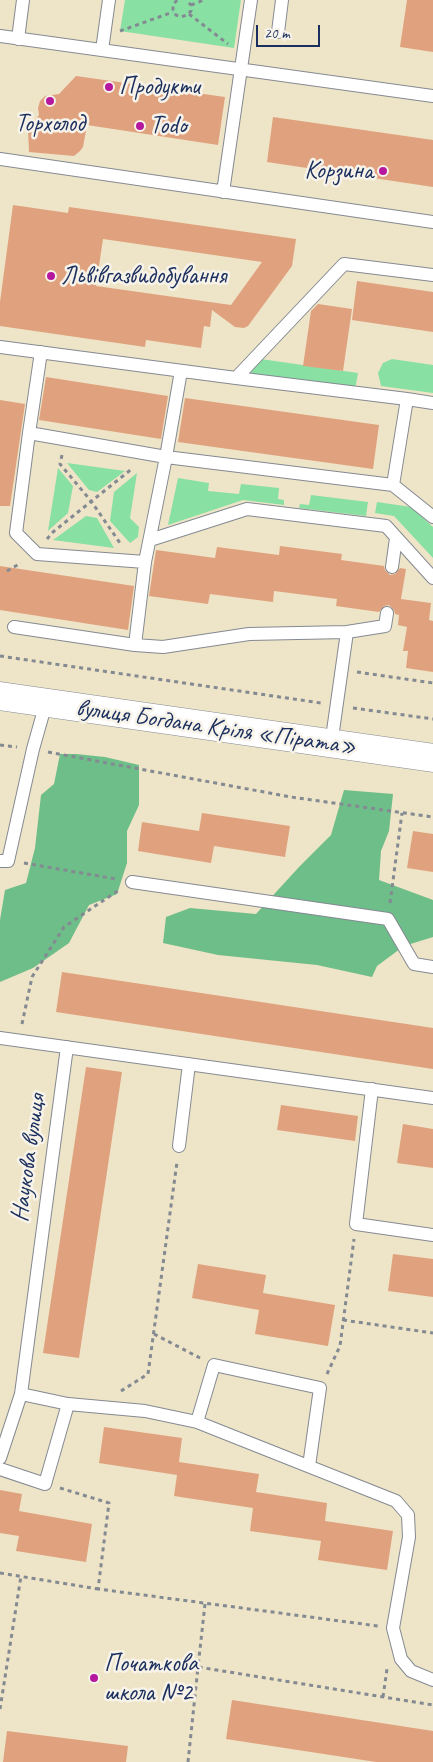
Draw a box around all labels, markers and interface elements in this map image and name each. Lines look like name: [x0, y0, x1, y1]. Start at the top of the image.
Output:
scale bar: [258, 15, 322, 47]
text: 20 m: [264, 24, 290, 43]
place label: Продукти: [119, 72, 200, 102]
marker: Продукти: [103, 81, 115, 93]
marker: Торхолод: [44, 95, 56, 107]
place label: Торхолод: [15, 109, 85, 139]
place label: Todo: [150, 111, 187, 141]
marker: Todo: [134, 120, 146, 132]
place label: Корзина: [305, 156, 373, 186]
marker: Корзина: [377, 165, 389, 177]
place label: Львівгазвидобування: [61, 261, 226, 291]
marker: Львівгазвидобування: [45, 270, 57, 282]
street label: вулиця Богдана Кріля «Пірата»: [74, 693, 358, 763]
street label: Наукова вулиця: [5, 1092, 53, 1224]
place label: Початкова школа №2: [104, 1649, 198, 1708]
marker: Початкова школа №2: [88, 1672, 100, 1684]

